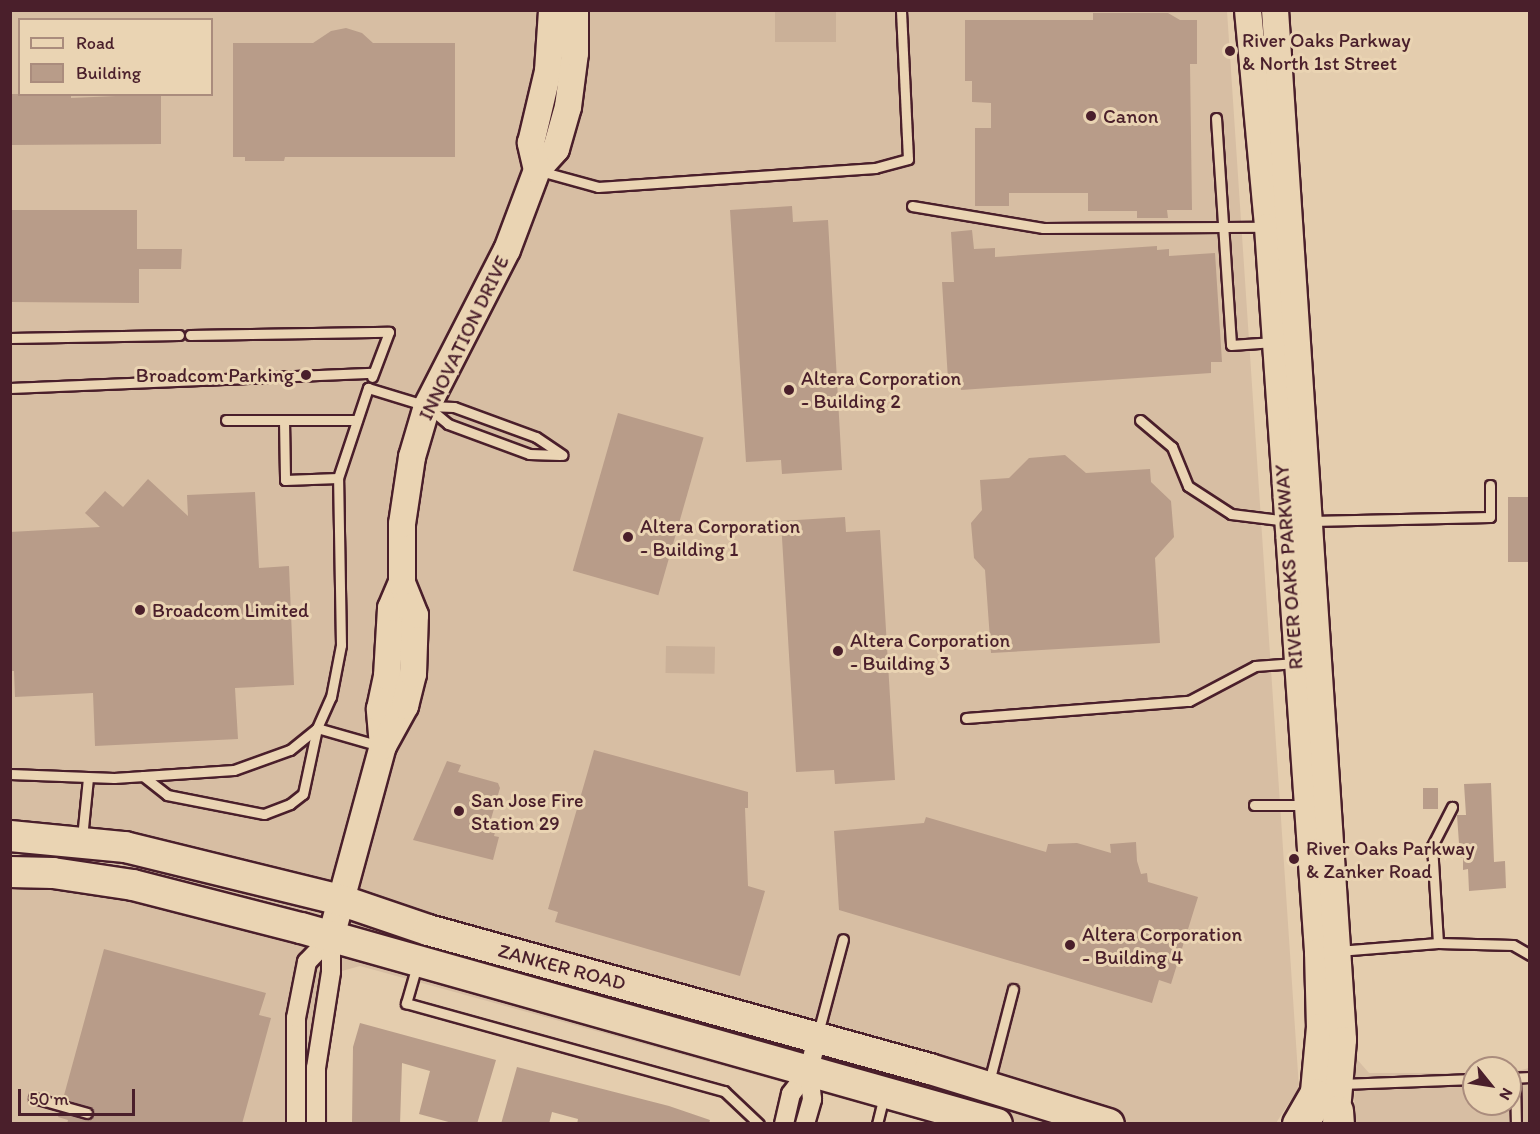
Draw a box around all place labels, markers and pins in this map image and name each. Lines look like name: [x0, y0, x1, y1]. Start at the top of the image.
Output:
place label: River Oaks Parkway & North 1st Street: [1242, 28, 1411, 75]
marker: River Oaks Parkway & North 1st Street: [1223, 44, 1237, 58]
place label: Canon: [1103, 104, 1158, 128]
marker: Canon: [1084, 109, 1098, 123]
place label: Broadcom Parking: [135, 363, 294, 387]
place label: Altera Corporation - Building 2: [801, 366, 962, 413]
marker: Broadcom Parking: [299, 368, 313, 382]
marker: Altera Corporation - Building 2: [782, 383, 796, 397]
place label: Altera Corporation - Building 1: [640, 514, 801, 561]
marker: Altera Corporation - Building 1: [621, 530, 635, 544]
place label: Broadcom Limited: [152, 598, 310, 622]
marker: Broadcom Limited: [133, 603, 147, 617]
place label: Altera Corporation - Building 3: [850, 628, 1011, 675]
marker: Altera Corporation - Building 3: [831, 644, 845, 658]
place label: San Jose Fire Station 29: [471, 788, 584, 835]
marker: San Jose Fire Station 29: [452, 804, 466, 818]
place label: River Oaks Parkway & Zanker Road: [1306, 836, 1475, 883]
marker: River Oaks Parkway & Zanker Road: [1287, 852, 1301, 866]
place label: Altera Corporation - Building 4: [1082, 922, 1243, 969]
marker: Altera Corporation - Building 4: [1063, 938, 1077, 952]

